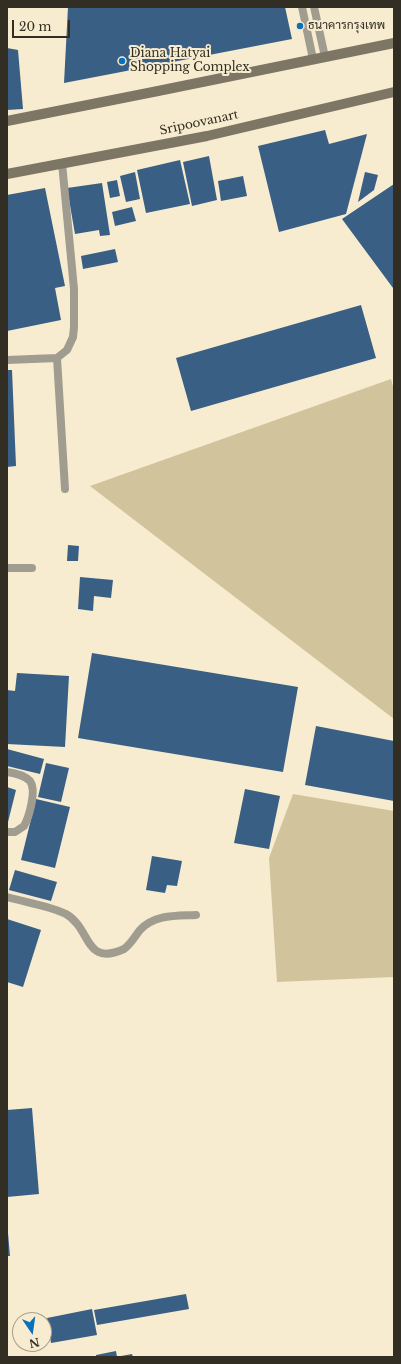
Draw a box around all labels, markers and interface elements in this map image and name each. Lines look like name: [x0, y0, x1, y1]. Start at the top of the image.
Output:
scale bar: [14, 12, 72, 38]
text: 20 m: [19, 19, 51, 34]
place label: ธนาคารกรุงเทพ: [308, 19, 385, 33]
marker: ธนาคารกรุงเทพ: [295, 21, 305, 31]
place label: Diana Hatyai Shopping Complex: [130, 47, 250, 75]
marker: Diana Hatyai Shopping Complex: [117, 56, 127, 66]
street label: Sripoovanart: [158, 108, 240, 138]
north arrow: [12, 1312, 52, 1352]
text: N: [28, 1335, 41, 1351]

